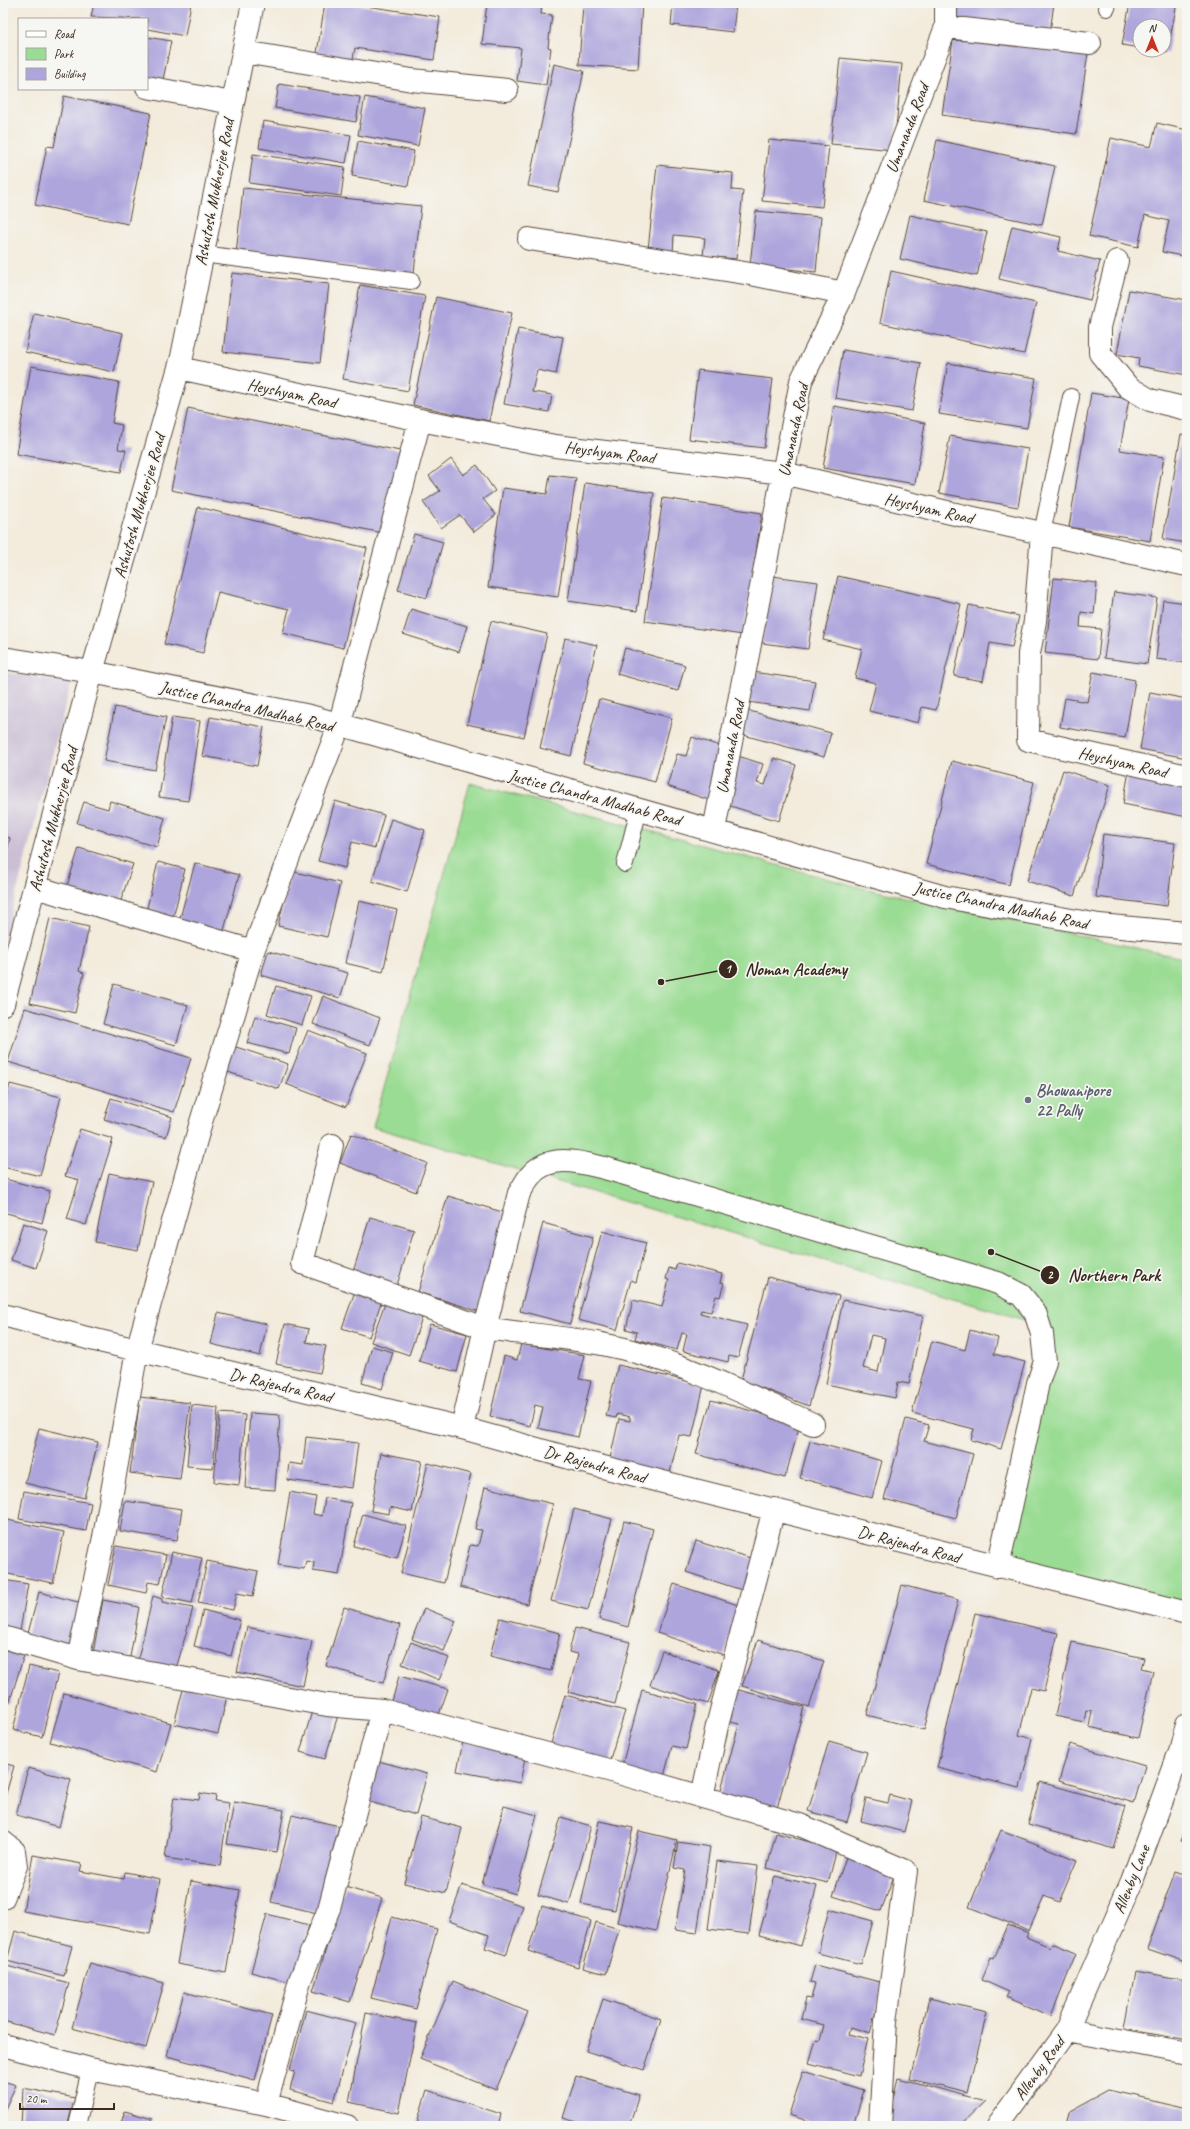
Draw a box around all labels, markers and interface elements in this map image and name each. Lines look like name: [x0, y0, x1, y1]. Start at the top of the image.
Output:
legend: [18, 18, 148, 90]
north arrow: [1132, 18, 1172, 58]
text: N: [1149, 21, 1158, 35]
text: Road: [54, 26, 76, 42]
text: Park: [54, 46, 75, 62]
text: Building: [54, 66, 86, 82]
street label: Umananda Road: [881, 77, 935, 176]
street label: Ashutosh Mukherjee Road: [190, 115, 239, 267]
street label: Heyshyam Road: [245, 374, 341, 414]
street label: Umananda Road: [773, 379, 814, 478]
street label: Ashutosh Mukherjee Road: [109, 430, 171, 581]
street label: Heyshyam Road: [564, 437, 658, 469]
street label: Heyshyam Road: [882, 488, 978, 529]
street label: Justice Chandra Madhab Road: [157, 676, 339, 737]
street label: Umananda Road: [711, 696, 750, 795]
street label: Ashutosh Mukherjee Road: [24, 742, 83, 894]
street label: Heyshyam Road: [1076, 742, 1172, 783]
street label: Justice Chandra Madhab Road: [505, 764, 687, 831]
street label: Justice Chandra Madhab Road: [911, 877, 1093, 935]
callout: Noman Academy: [718, 954, 855, 984]
text: Noman Academy: [745, 958, 849, 980]
text: 1: [725, 961, 732, 977]
place label: Bhowanipore 22 Pally: [1036, 1080, 1112, 1121]
marker: Bhowanipore 22 Pally: [1023, 1095, 1033, 1105]
callout: Northern Park: [1040, 1260, 1169, 1290]
text: Northern Park: [1068, 1264, 1162, 1286]
text: 2: [1047, 1267, 1054, 1283]
street label: Dr Rajendra Road: [227, 1363, 337, 1408]
street label: Dr Rajendra Road: [541, 1441, 651, 1489]
street label: Dr Rajendra Road: [855, 1521, 965, 1569]
street label: Allenby Lane: [1108, 1841, 1155, 1916]
street label: Allenby Road: [1009, 2031, 1071, 2104]
scale bar: [20, 2085, 114, 2111]
text: 20 m: [26, 2091, 48, 2107]

